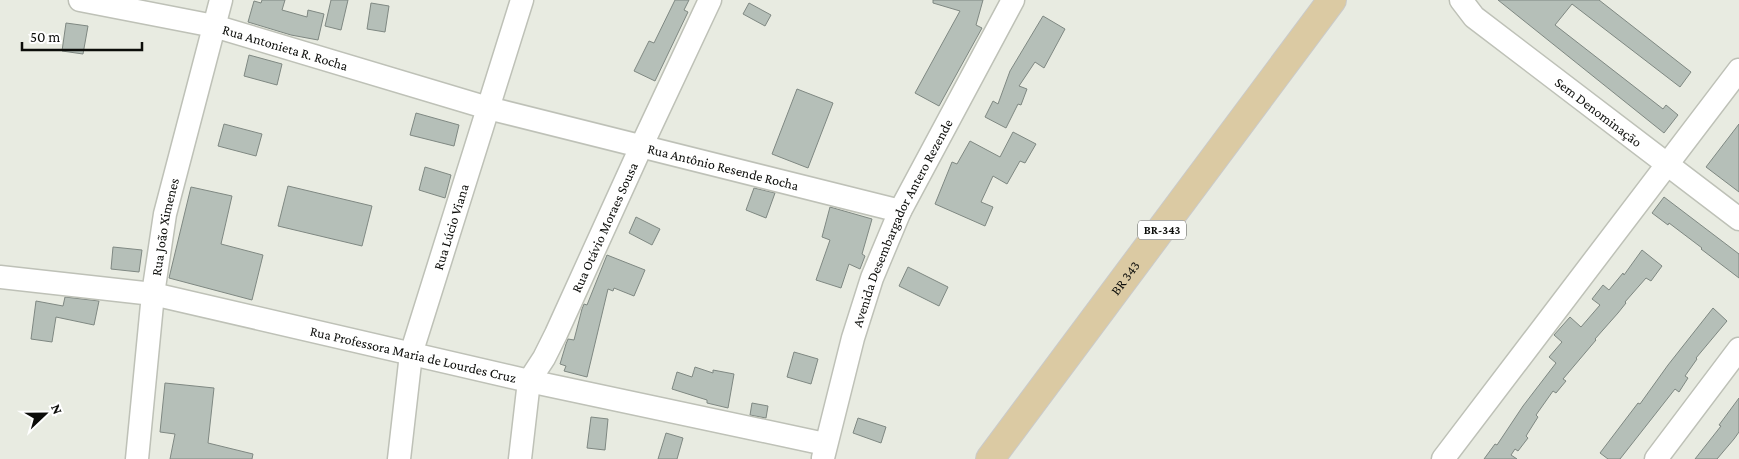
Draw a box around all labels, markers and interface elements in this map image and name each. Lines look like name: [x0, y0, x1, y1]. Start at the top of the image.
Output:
scale bar: [22, 20, 142, 52]
street label: Rua Antonieta R. Rocha: [221, 21, 350, 74]
text: 50 m: [30, 29, 60, 45]
street label: Sem Denominação: [1552, 74, 1645, 150]
street label: Avenida Desembargador Antero Rezende: [849, 116, 956, 329]
street label: Rua Antônio Resende Rocha: [646, 140, 801, 194]
street label: Rua Otávio Moraes Sousa: [568, 159, 641, 295]
street label: Rua João Ximenes: [148, 176, 182, 277]
street label: Rua Lúcio Viana: [430, 181, 472, 272]
road number: BR-343: [1138, 220, 1186, 240]
street label: BR 343: [1107, 258, 1143, 298]
street label: Rua Professora Maria de Lourdes Cruz: [308, 323, 518, 386]
north arrow: [20, 389, 70, 439]
text: N: [48, 402, 66, 417]

